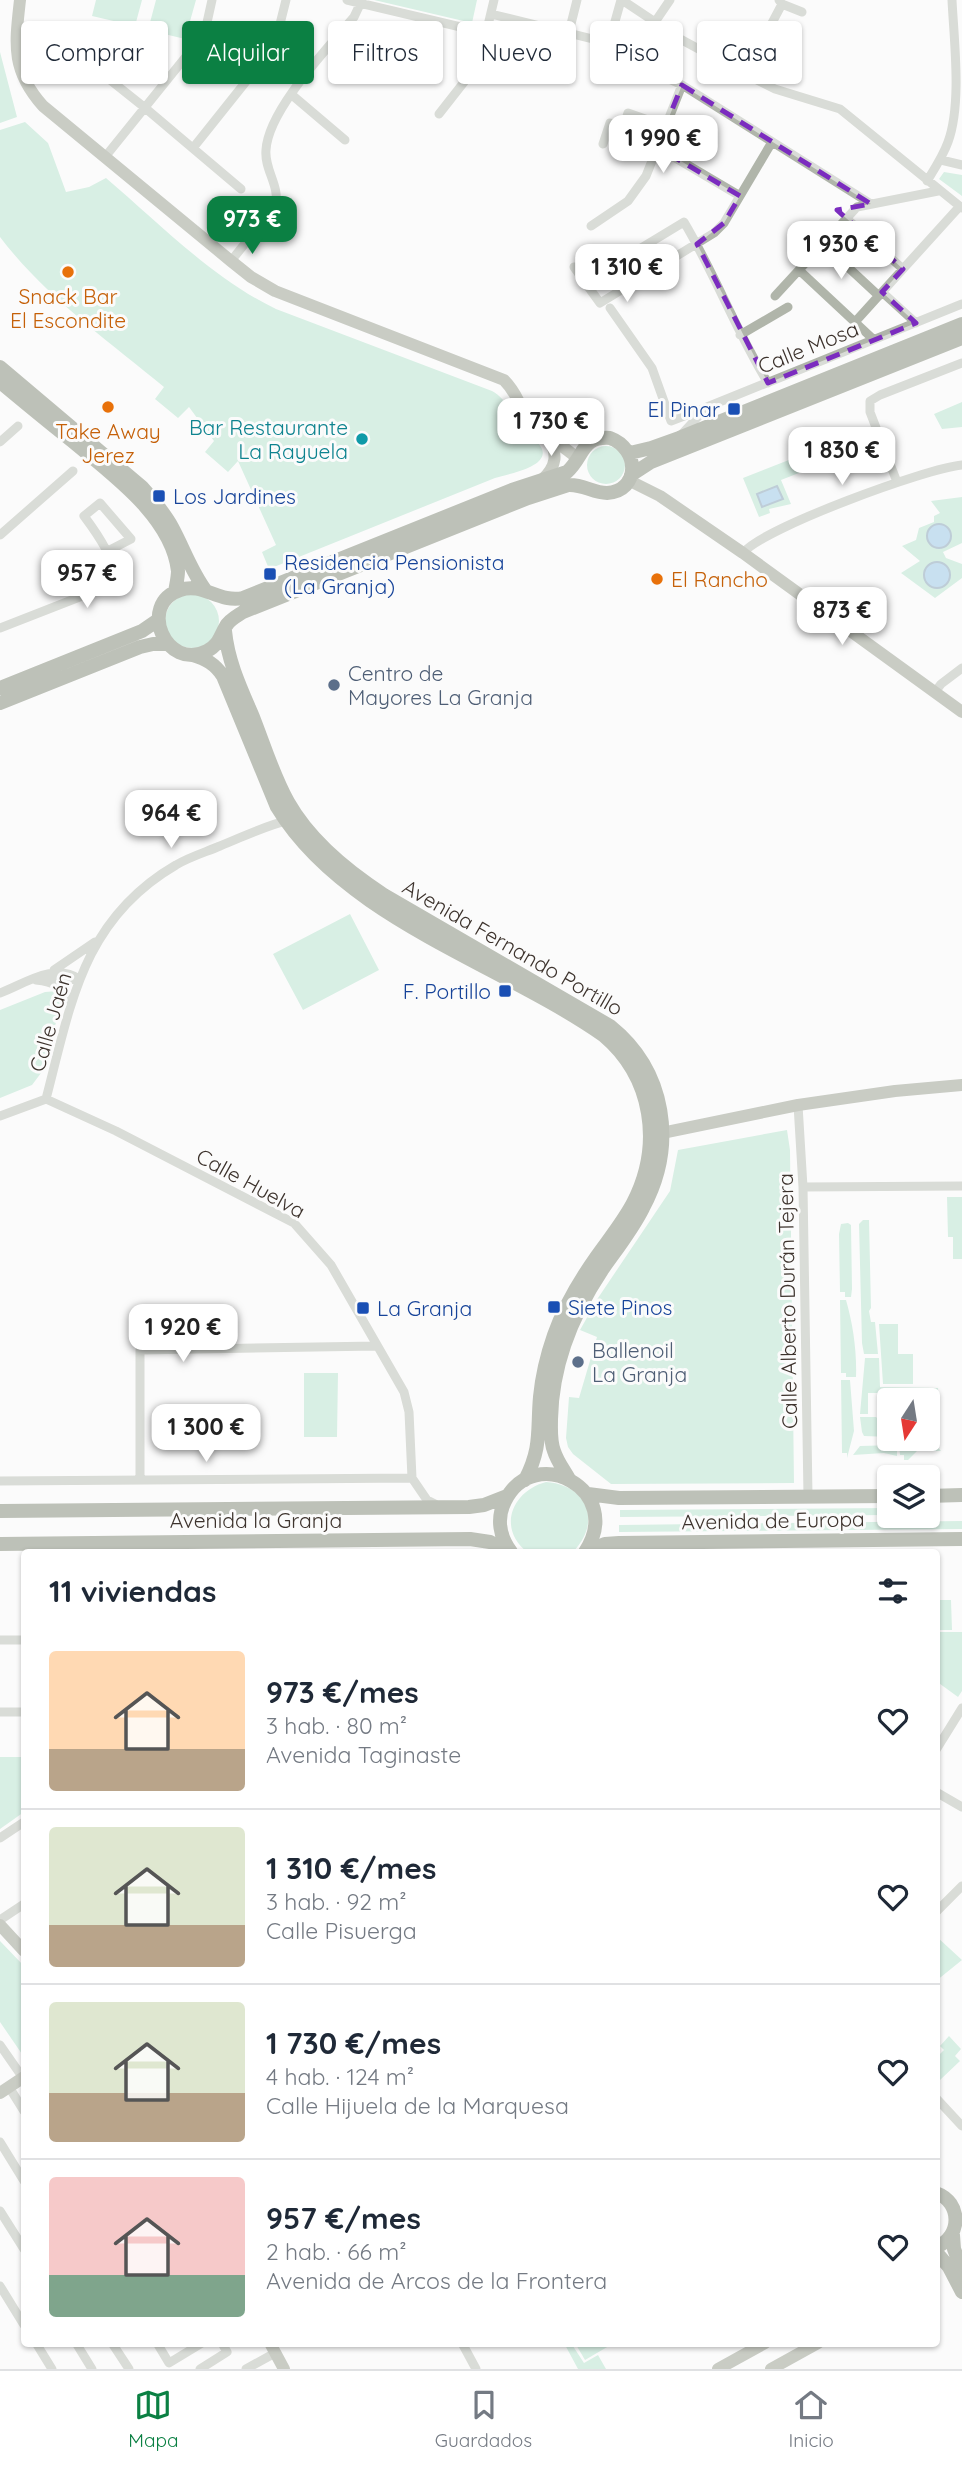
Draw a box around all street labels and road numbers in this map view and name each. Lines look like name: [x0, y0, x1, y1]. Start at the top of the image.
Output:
street label: Calle Mosa: [754, 315, 862, 379]
street label: Avenida Fernando Portillo: [398, 873, 628, 1021]
street label: Calle Jaén: [23, 969, 77, 1075]
street label: Calle Huelva: [192, 1142, 310, 1224]
street label: Calle Alberto Durán Tejera: [772, 1173, 802, 1429]
street label: Avenida de Europa: [681, 1505, 865, 1535]
street label: Avenida la Granja: [170, 1507, 342, 1533]

